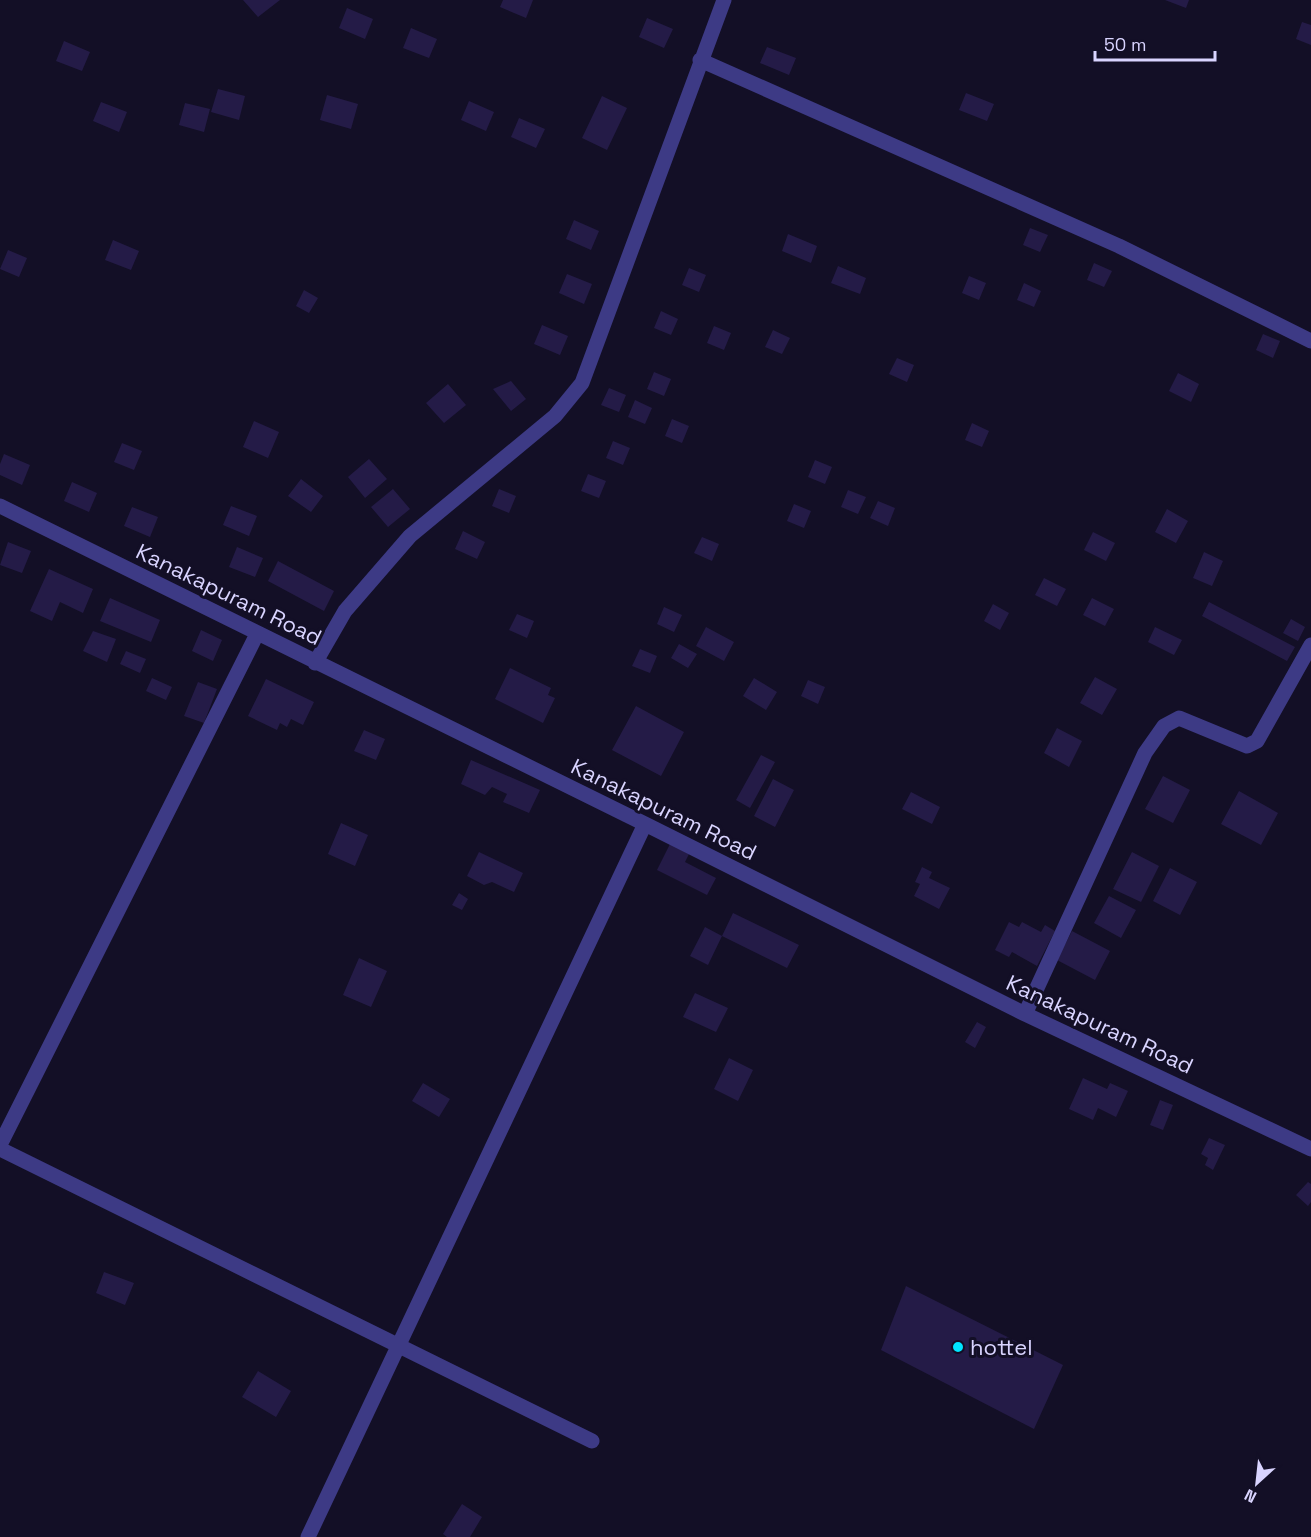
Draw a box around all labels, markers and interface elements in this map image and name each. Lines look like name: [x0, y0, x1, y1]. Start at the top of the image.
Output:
scale bar: [1095, 24, 1215, 62]
text: 50 m: [1104, 33, 1146, 56]
street label: Kanakapuram Road: [132, 537, 326, 651]
street label: Kanakapuram Road: [567, 752, 761, 866]
street label: Kanakapuram Road: [1002, 968, 1198, 1080]
place label: hottel: [970, 1333, 1033, 1361]
marker: hottel: [951, 1340, 965, 1354]
north arrow: [1227, 1453, 1287, 1513]
text: N: [1241, 1484, 1260, 1508]

